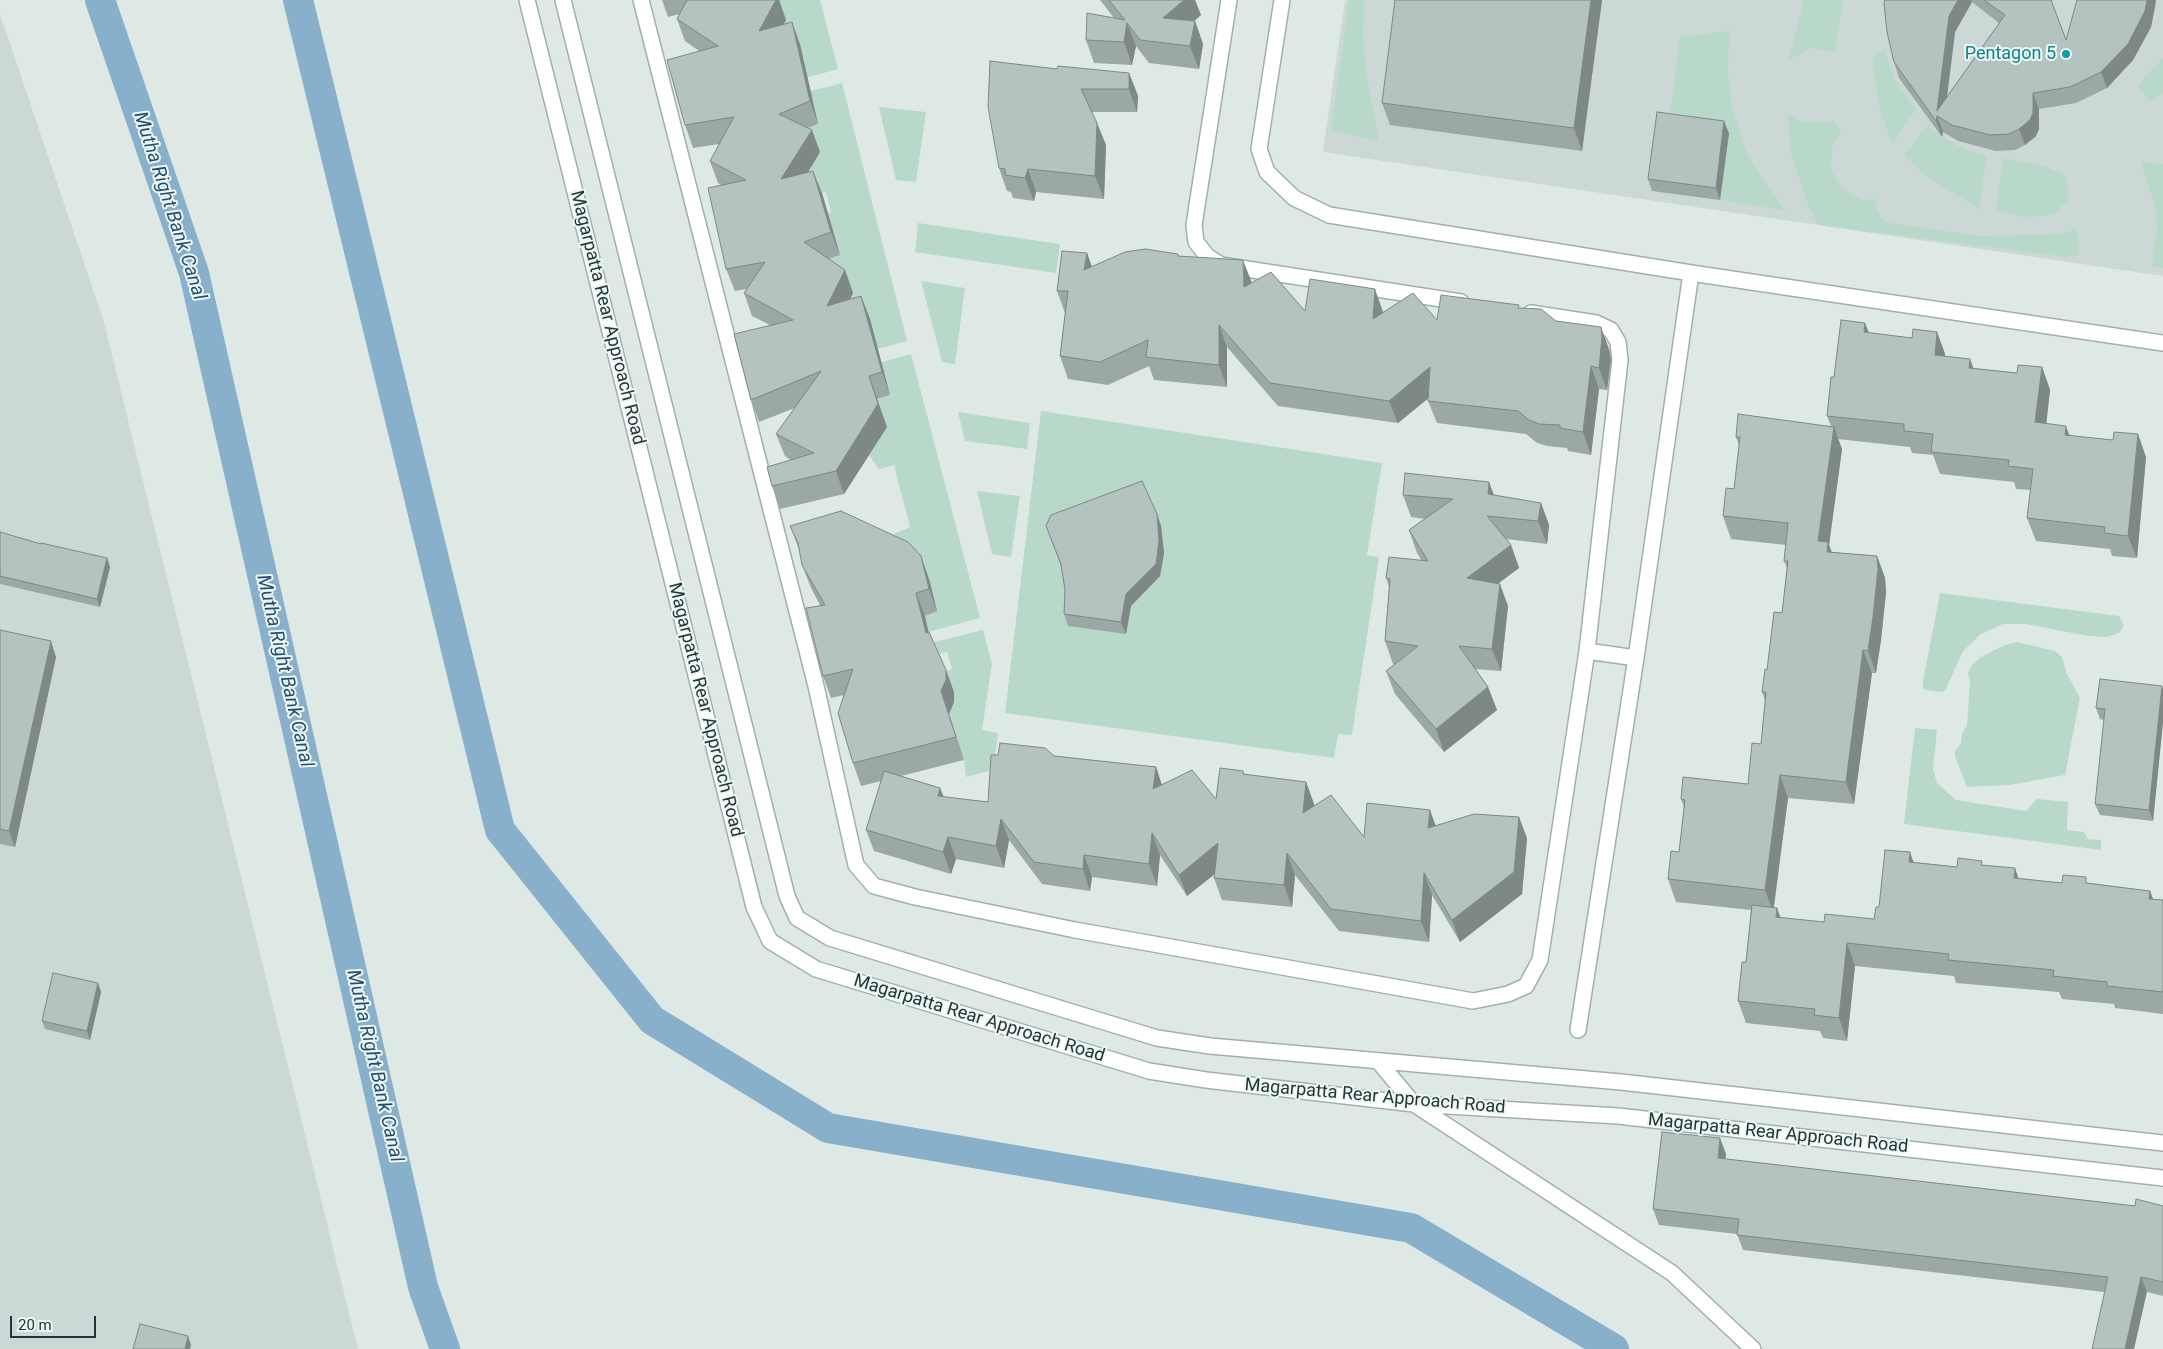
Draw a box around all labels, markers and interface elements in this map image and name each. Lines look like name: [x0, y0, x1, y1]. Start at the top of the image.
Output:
place label: Pentagon 5: [1965, 43, 2056, 65]
marker: Pentagon 5: [2060, 48, 2072, 60]
water label: Mutha Right Bank Canal: [128, 109, 210, 303]
street label: Magarpatta Rear Approach Road: [565, 189, 649, 447]
water label: Mutha Right Bank Canal: [251, 573, 317, 769]
street label: Magarpatta Rear Approach Road: [663, 581, 747, 839]
water label: Mutha Right Bank Canal: [341, 968, 407, 1164]
street label: Magarpatta Rear Approach Road: [851, 970, 1107, 1068]
street label: Magarpatta Rear Approach Road: [1244, 1075, 1506, 1119]
street label: Magarpatta Rear Approach Road: [1647, 1110, 1909, 1158]
scale bar: [12, 1306, 99, 1338]
text: 20 m: [18, 1316, 52, 1334]

